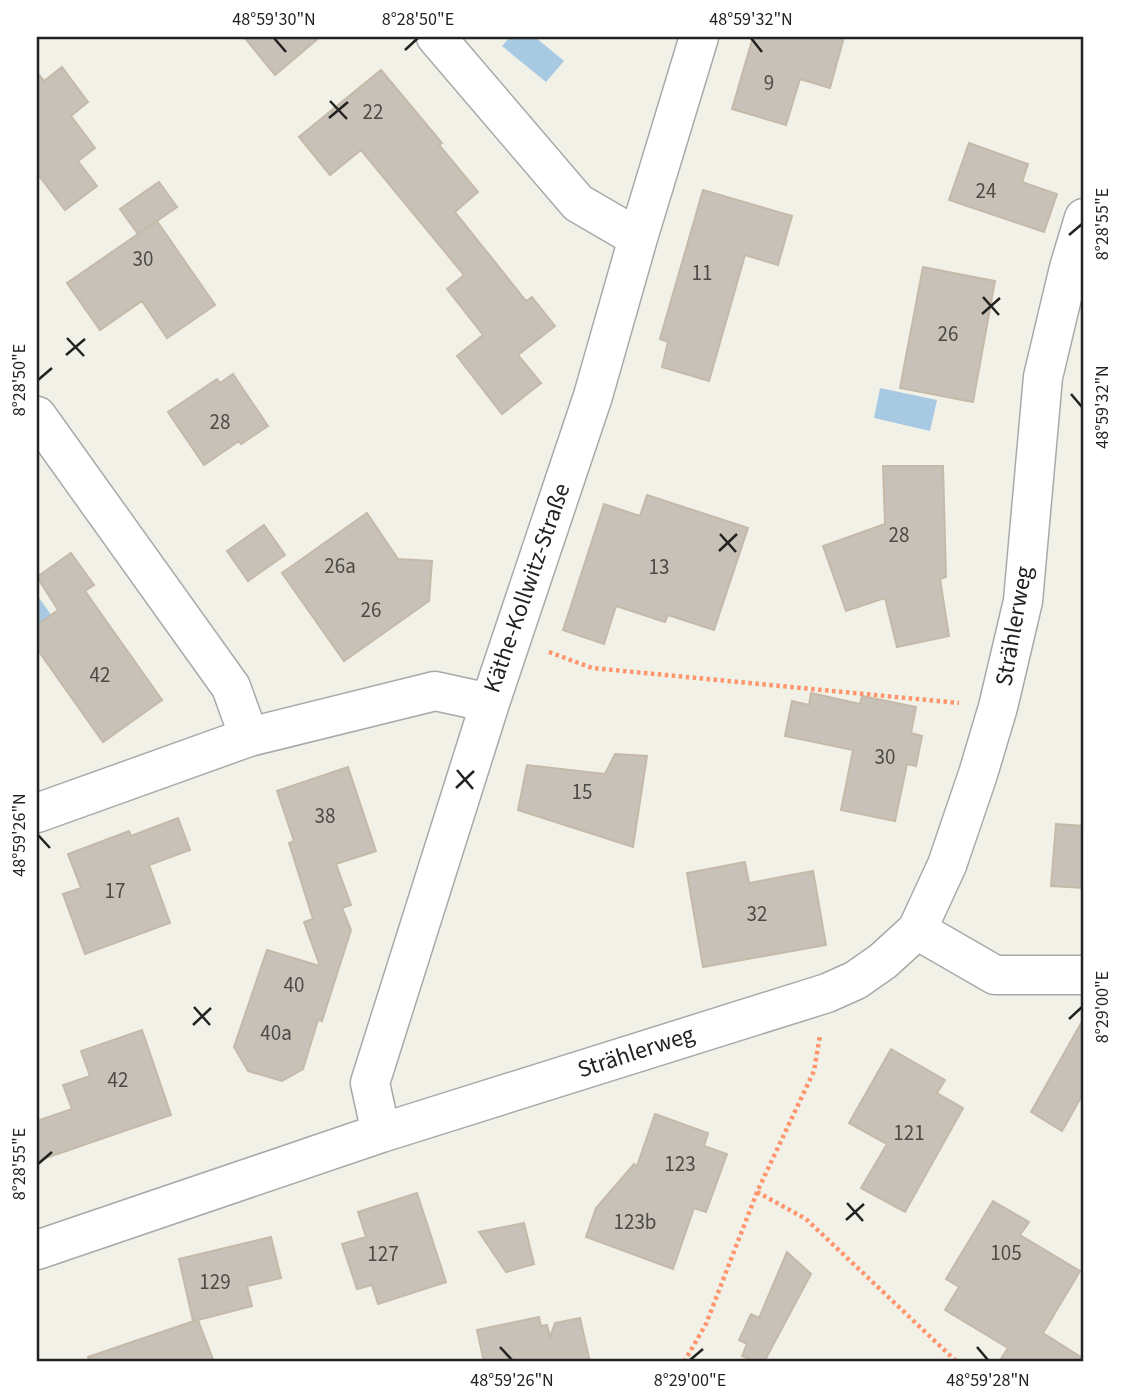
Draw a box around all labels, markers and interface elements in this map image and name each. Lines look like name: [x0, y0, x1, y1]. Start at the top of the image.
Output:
text: 48°59'30"N: [232, 7, 316, 32]
text: 8°28'50"E: [382, 7, 454, 32]
text: 48°59'32"N: [709, 7, 793, 32]
house number: 9: [764, 68, 774, 98]
house number: 22: [363, 97, 383, 127]
house number: 24: [976, 176, 996, 206]
text: 8°28'55"E: [1090, 188, 1115, 260]
house number: 30: [133, 244, 153, 274]
house number: 11: [692, 258, 712, 288]
house number: 26: [938, 319, 958, 349]
text: 8°28'50"E: [7, 344, 32, 416]
text: 48°59'32"N: [1090, 365, 1115, 449]
house number: 28: [210, 407, 230, 437]
street label: Käthe-Kollwitz-Straße: [475, 479, 579, 697]
house number: 28: [889, 520, 909, 550]
house number: 26a: [324, 551, 356, 581]
house number: 13: [649, 552, 669, 582]
street label: Strählerweg: [986, 563, 1042, 689]
house number: 26: [361, 595, 381, 625]
house number: 42: [90, 660, 110, 690]
house number: 30: [875, 742, 895, 772]
house number: 15: [572, 777, 592, 807]
text: 48°59'26"N: [7, 793, 32, 877]
house number: 38: [315, 801, 335, 831]
house number: 17: [105, 876, 125, 906]
house number: 32: [747, 899, 767, 929]
house number: 40: [284, 970, 304, 1000]
text: 8°29'00"E: [1090, 971, 1115, 1043]
street label: Strählerweg: [573, 1017, 699, 1087]
house number: 40a: [260, 1018, 292, 1048]
house number: 42: [108, 1065, 128, 1095]
house number: 121: [893, 1118, 925, 1148]
text: 8°28'55"E: [7, 1128, 32, 1200]
house number: 123: [664, 1149, 696, 1179]
house number: 123b: [614, 1207, 656, 1237]
house number: 105: [990, 1238, 1022, 1268]
house number: 127: [367, 1239, 399, 1269]
house number: 129: [199, 1267, 231, 1297]
text: 48°59'26"N: [470, 1368, 554, 1393]
text: 8°29'00"E: [654, 1368, 726, 1393]
text: 48°59'28"N: [946, 1368, 1030, 1393]

